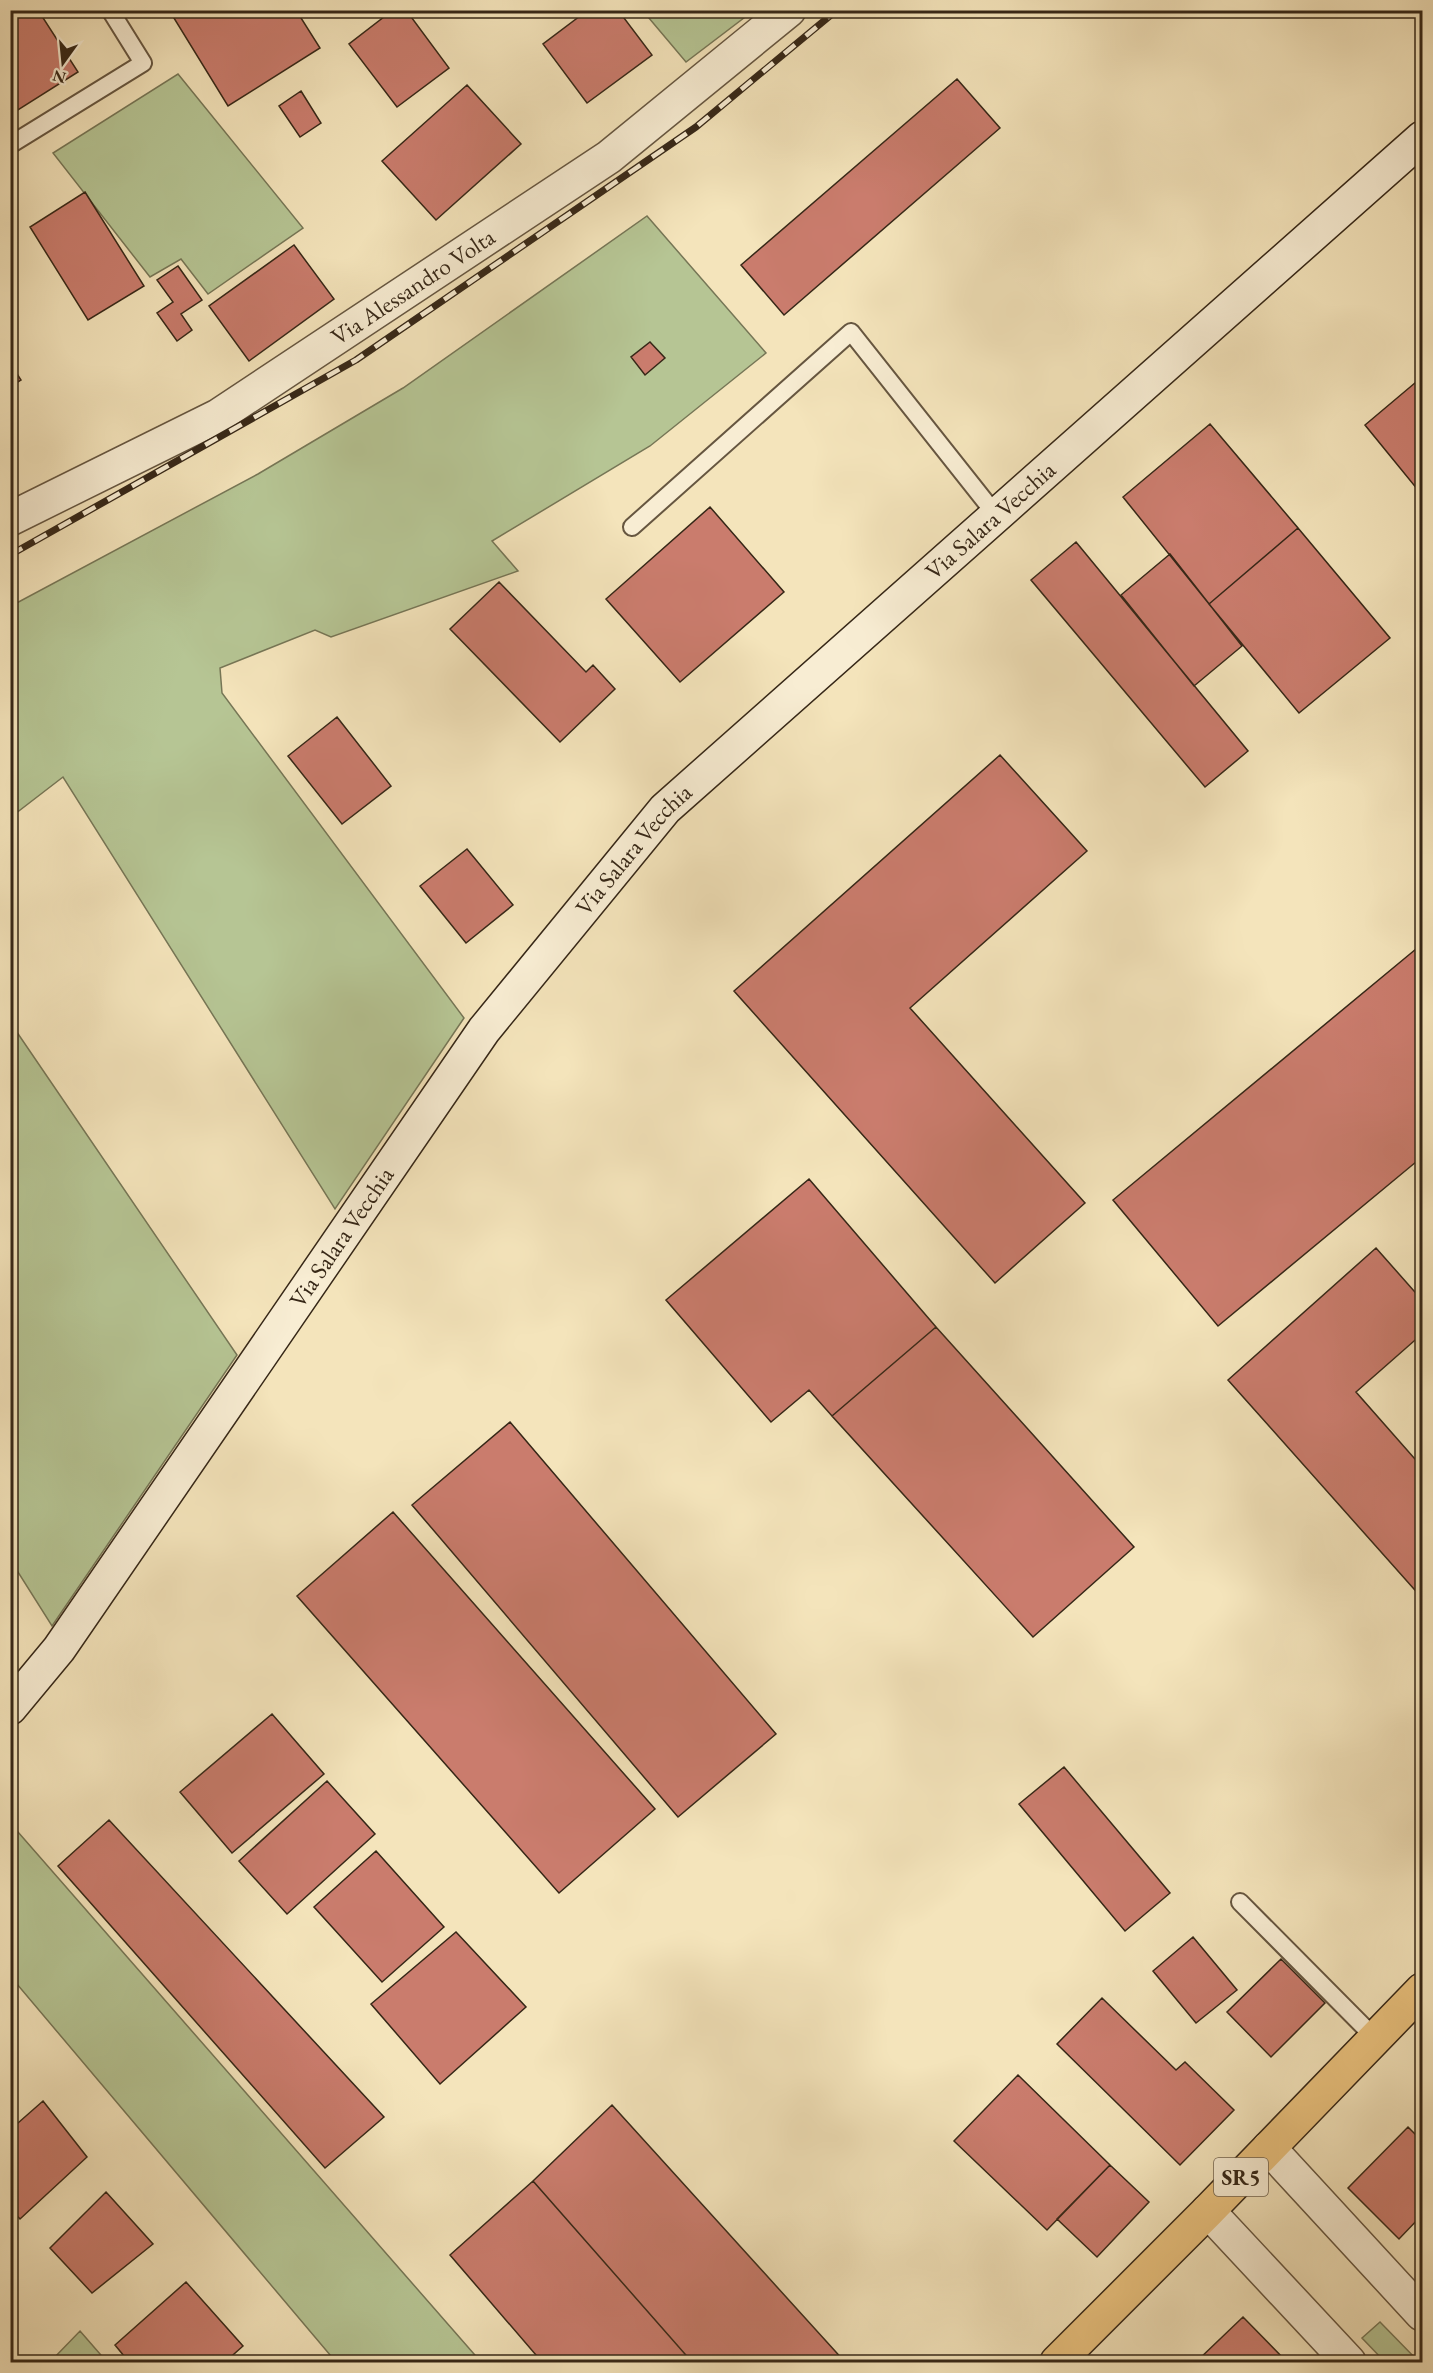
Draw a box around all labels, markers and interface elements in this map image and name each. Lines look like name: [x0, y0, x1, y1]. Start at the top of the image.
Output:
north arrow: [33, 33, 93, 93]
text: N: [50, 65, 68, 89]
street label: Via Alessandro Volta: [325, 221, 501, 352]
street label: Via Salara Vecchia: [918, 454, 1062, 586]
street label: Via Salara Vecchia: [568, 776, 698, 922]
street label: Via Salara Vecchia: [282, 1160, 401, 1314]
road number: SR5: [1214, 2158, 1268, 2196]

